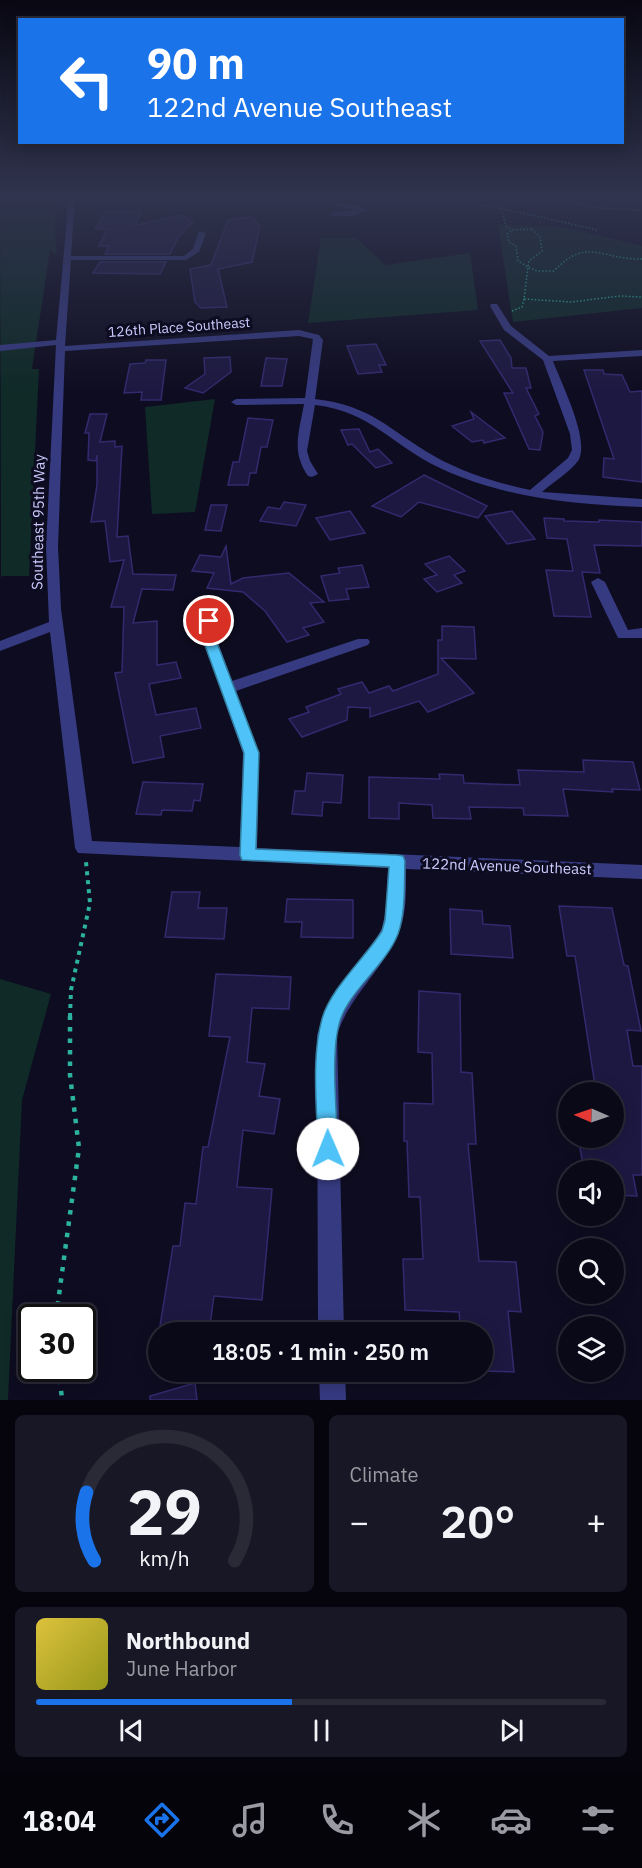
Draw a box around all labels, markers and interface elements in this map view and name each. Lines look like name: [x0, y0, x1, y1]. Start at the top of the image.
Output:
text: 90 m: [147, 36, 245, 91]
icon: left: [48, 42, 126, 120]
text: 122nd Avenue Southeast: [147, 89, 452, 124]
street label: 126th Place Southeast: [107, 313, 251, 341]
street label: Southeast 95th Way: [27, 454, 49, 590]
pin: [183, 595, 234, 646]
icon: arrive: [192, 604, 225, 637]
street label: 122nd Avenue Southeast: [422, 854, 592, 878]
north arrow: [558, 1082, 624, 1148]
map controls: [558, 1082, 624, 1382]
position arrow: [296, 1117, 360, 1181]
button: sound: [558, 1160, 624, 1226]
button: search: [558, 1238, 624, 1304]
speed limit sign: 30: [18, 1304, 96, 1382]
button: layers: [558, 1316, 624, 1382]
text: 18:05 · 1 min · 250 m: [212, 1337, 429, 1366]
text: Climate: [350, 1461, 418, 1488]
text: 29: [127, 1471, 202, 1552]
text: 20°: [440, 1492, 515, 1550]
text: −: [350, 1500, 369, 1543]
text: +: [586, 1500, 606, 1543]
text: km/h: [139, 1544, 189, 1572]
text: Northbound: [126, 1626, 250, 1655]
text: June Harbor: [126, 1655, 237, 1682]
icon: previous: [115, 1714, 148, 1747]
icon: pause: [305, 1714, 338, 1747]
icon: next: [495, 1714, 528, 1747]
icon: directions: [141, 1799, 183, 1841]
icon: music: [229, 1799, 271, 1841]
icon: phone: [316, 1799, 358, 1841]
icon: climate: [403, 1799, 445, 1841]
icon: car: [490, 1799, 532, 1841]
icon: filters: [577, 1799, 619, 1841]
text: 18:04: [23, 1803, 96, 1838]

